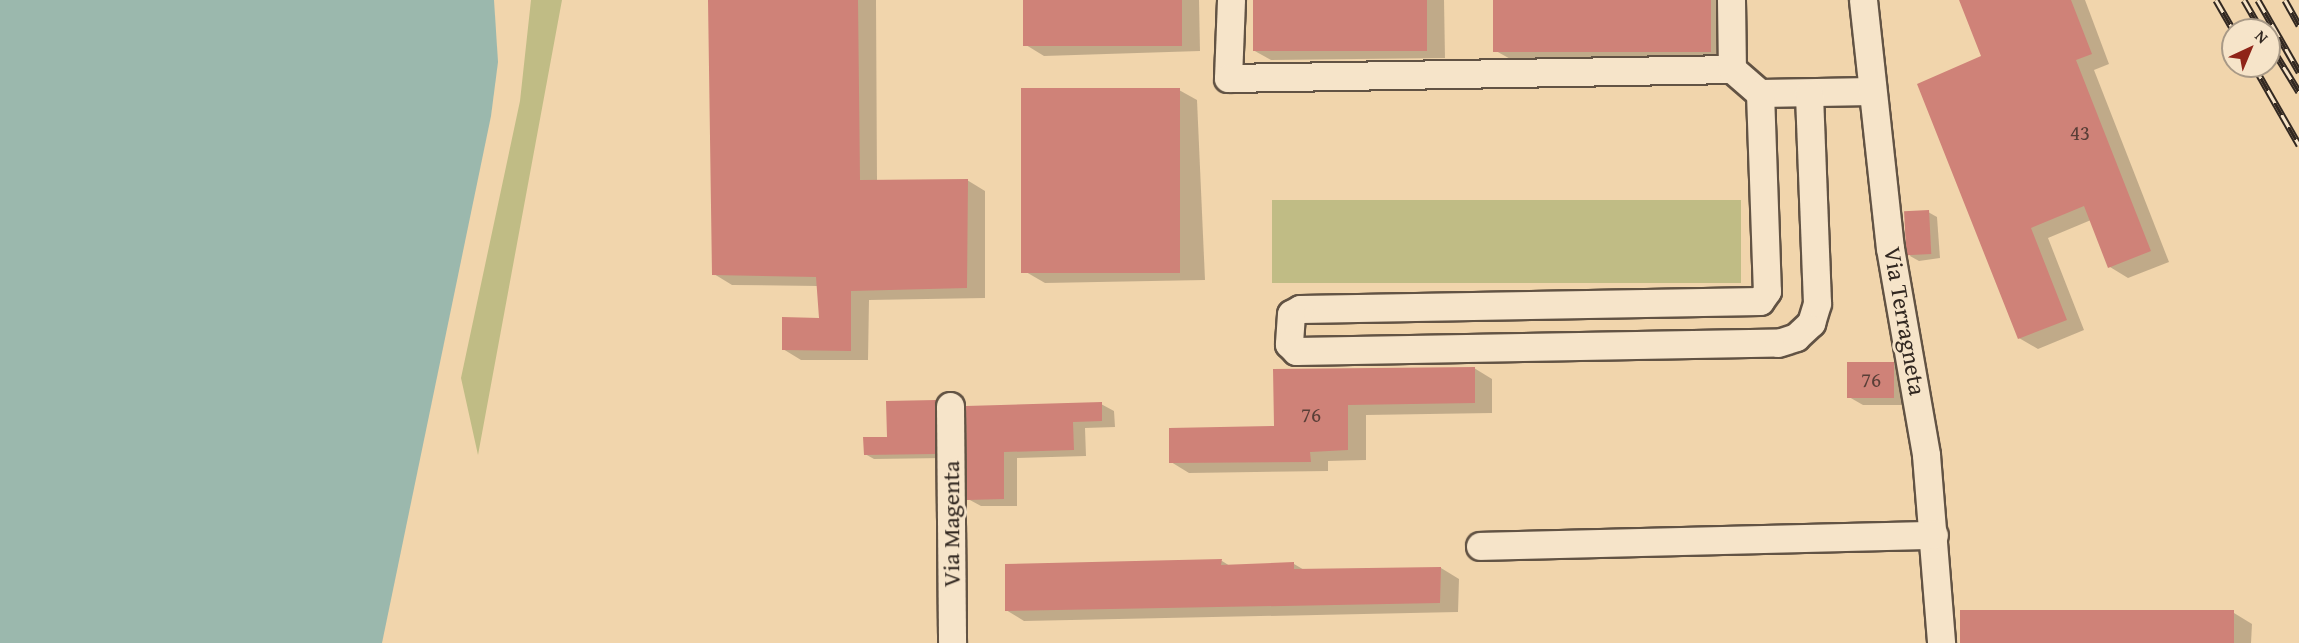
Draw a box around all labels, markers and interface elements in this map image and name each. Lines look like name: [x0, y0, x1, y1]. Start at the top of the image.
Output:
north arrow: [2221, 18, 2281, 78]
text: N: [2250, 24, 2274, 49]
house number: 43: [2070, 120, 2090, 146]
street label: Via Terragneta: [1878, 245, 1932, 397]
house number: 76: [1861, 367, 1881, 393]
house number: 76: [1301, 402, 1321, 428]
street label: Via Magenta: [937, 461, 965, 587]

